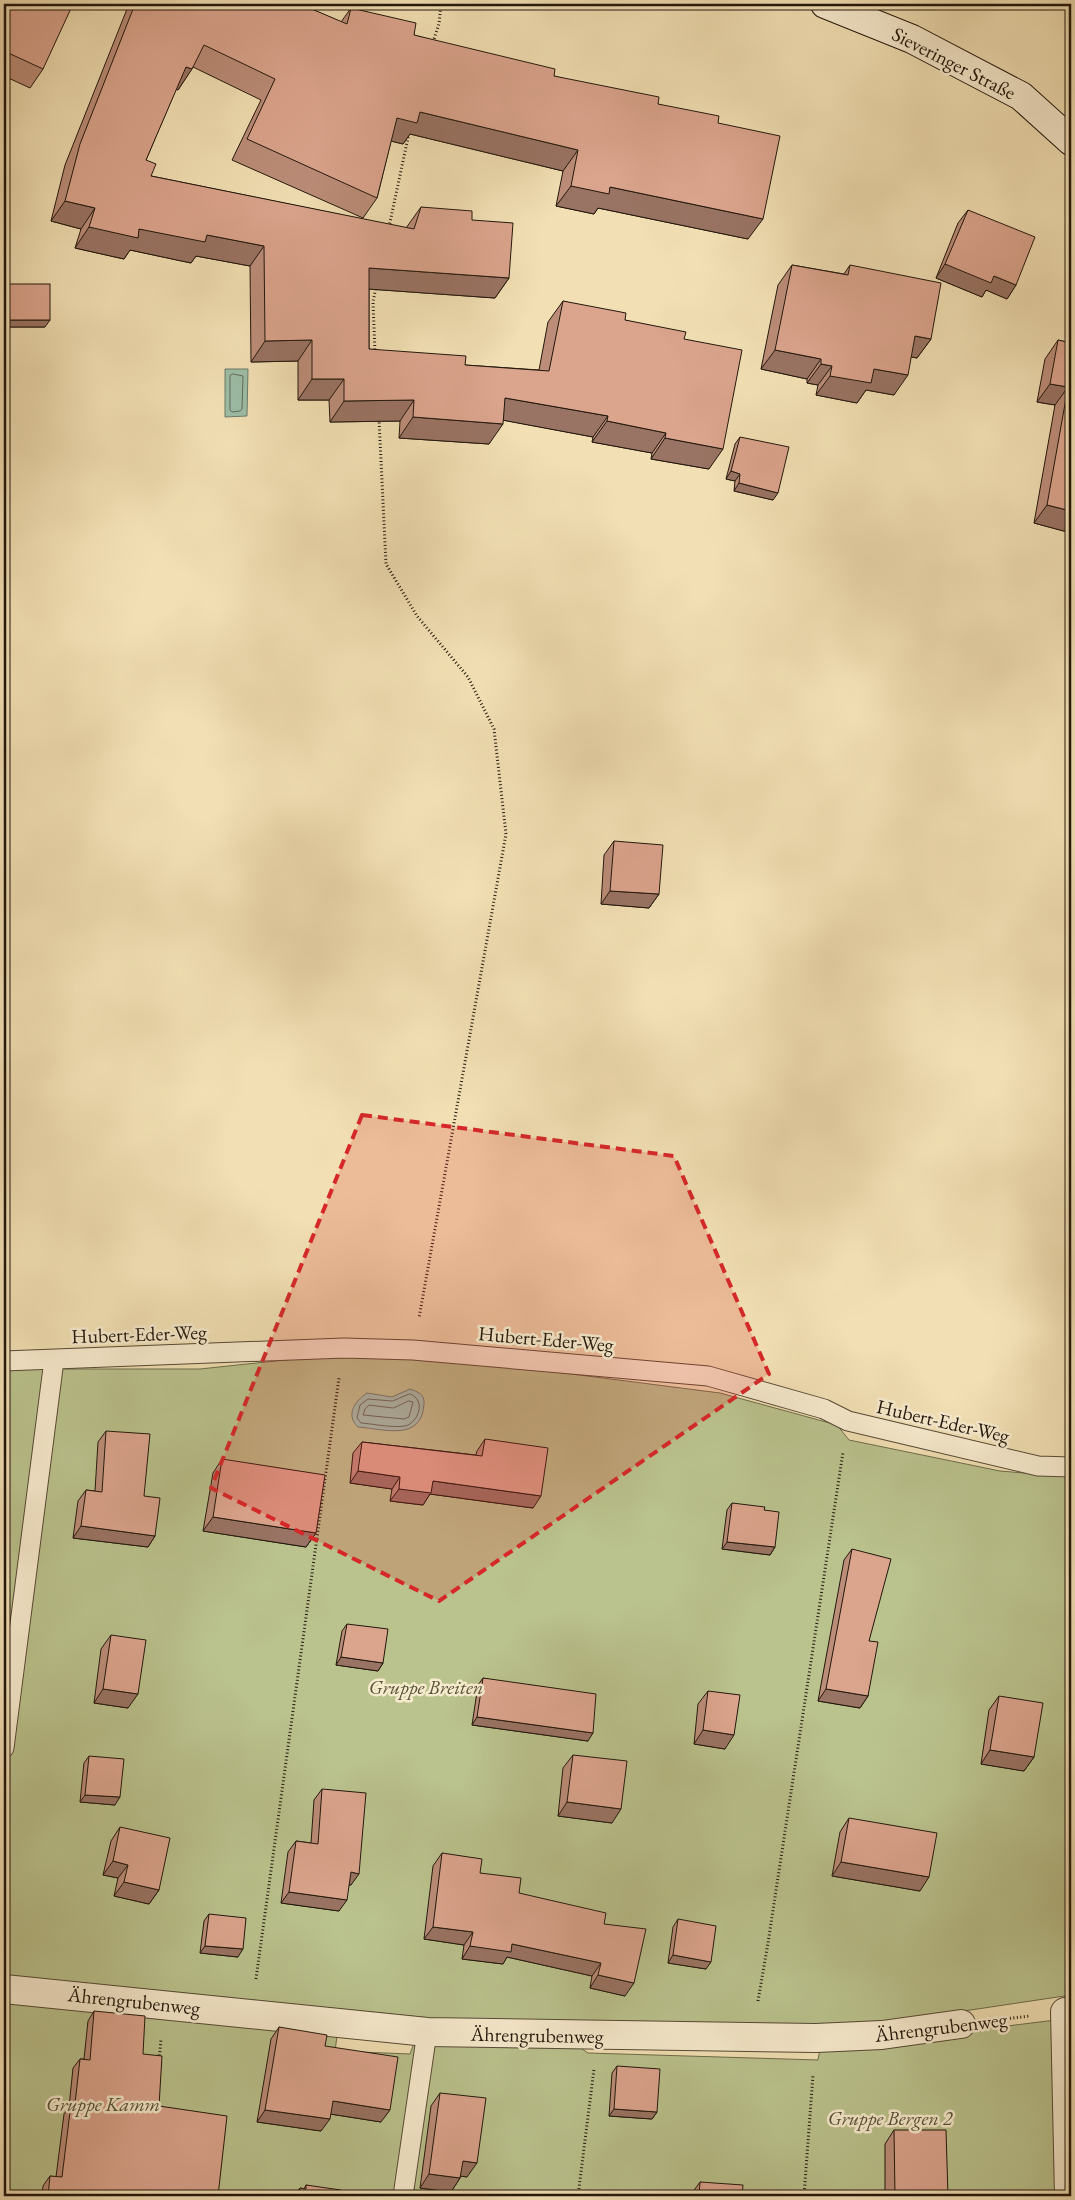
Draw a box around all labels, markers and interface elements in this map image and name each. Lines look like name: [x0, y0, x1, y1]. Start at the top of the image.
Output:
street label: Sieveringer Straße: [888, 21, 1020, 105]
street label: Hubert-Eder-Weg: [71, 1319, 207, 1349]
street label: Hubert-Eder-Weg: [477, 1320, 615, 1358]
street label: Hubert-Eder-Weg: [874, 1393, 1012, 1449]
park label: Gruppe Breiten: [369, 1674, 483, 1700]
street label: Ährengrubenweg: [66, 1981, 202, 2021]
street label: Ährengrubenweg: [872, 2006, 1009, 2048]
street label: Ährengrubenweg: [469, 2021, 604, 2049]
park label: Gruppe Kamm: [46, 2091, 160, 2117]
park label: Gruppe Bergen 2: [828, 2105, 954, 2131]

